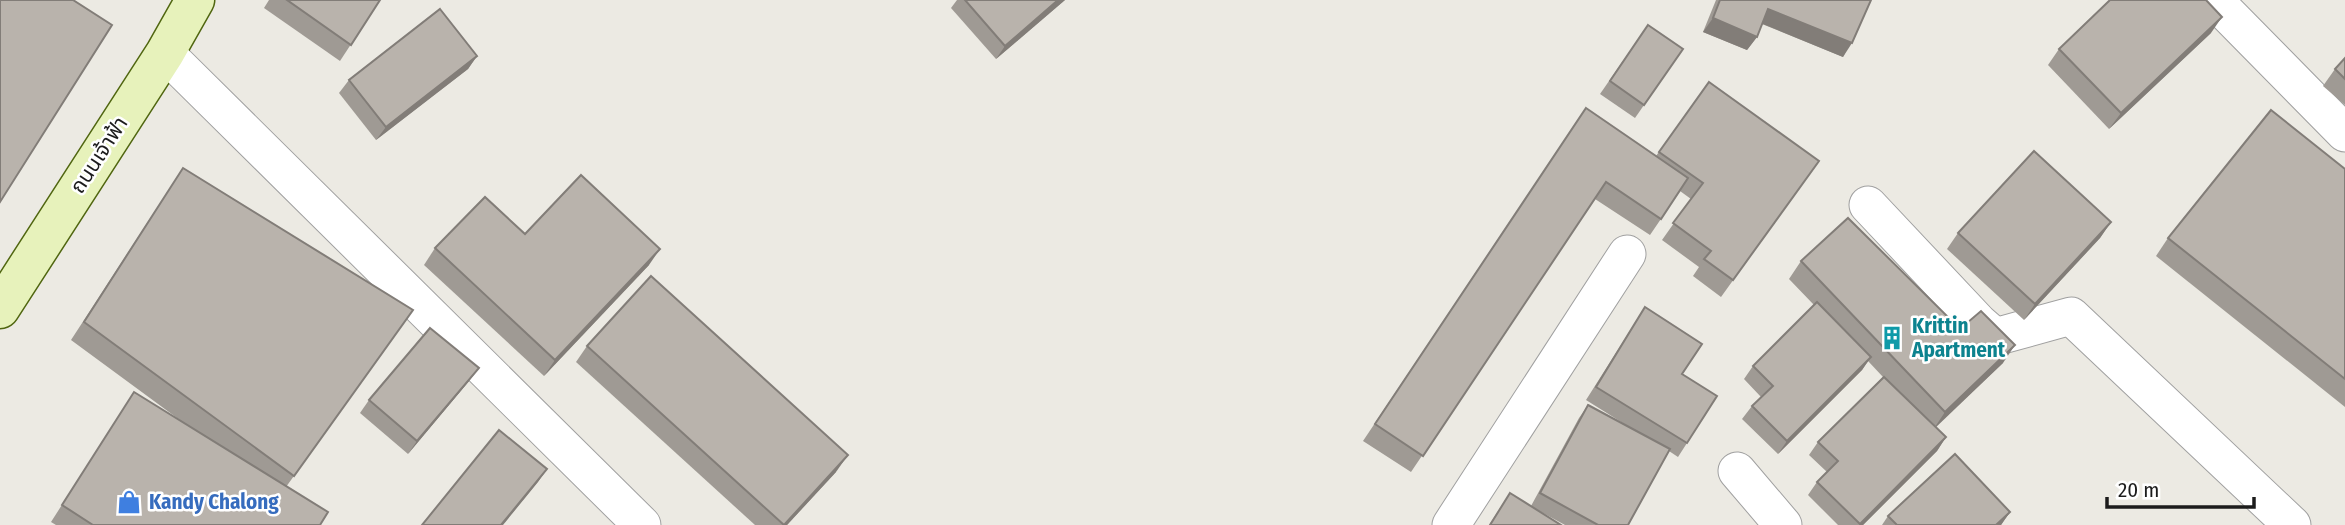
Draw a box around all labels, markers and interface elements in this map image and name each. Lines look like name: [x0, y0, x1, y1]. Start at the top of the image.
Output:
street label: ถนนเจ้าฟ้า: [65, 112, 133, 198]
place label: Krittin Apartment: [1911, 313, 2006, 363]
building icon: Krittin Apartment: [1878, 324, 1906, 352]
scale bar: [2107, 466, 2254, 510]
text: 20 m: [2118, 477, 2159, 503]
shop icon: Kandy Chalong: [115, 488, 143, 516]
place label: Kandy Chalong: [149, 489, 279, 515]

